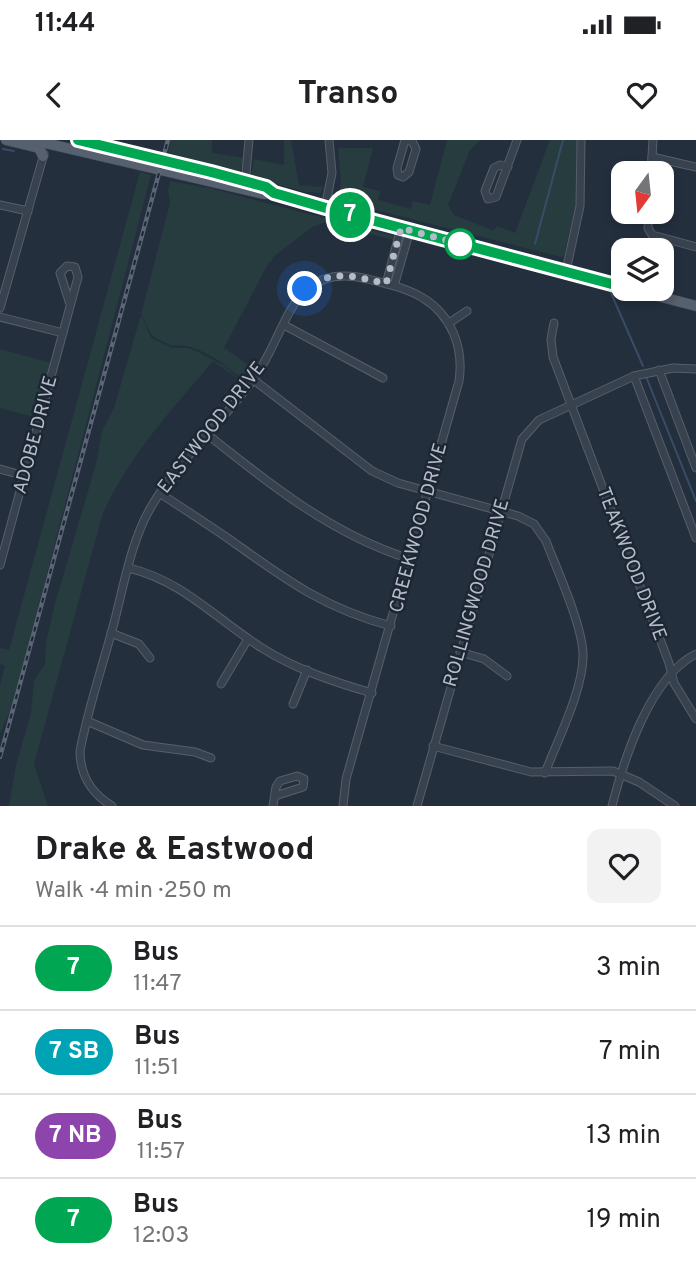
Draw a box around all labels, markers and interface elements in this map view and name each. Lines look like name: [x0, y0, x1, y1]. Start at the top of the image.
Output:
text: 11:44: [35, 8, 96, 41]
text: Transo: [298, 75, 398, 115]
icon: back: [35, 76, 73, 114]
icon: heart: [623, 76, 661, 114]
north arrow: [611, 161, 674, 224]
map controls: [611, 161, 674, 301]
line badge: 7: [327, 192, 373, 238]
text: 7: [344, 200, 356, 230]
unlabelled marker: [445, 229, 475, 259]
button: layers: [611, 238, 674, 301]
your location: [287, 271, 322, 306]
street label: EASTWOOD DRIVE: [153, 357, 271, 499]
street label: ADOBE DRIVE: [9, 373, 63, 497]
street label: CREEKWOOD DRIVE: [385, 440, 453, 616]
street label: TEAKWOOD DRIVE: [591, 484, 671, 644]
street label: ROLLINGWOOD DRIVE: [439, 496, 515, 690]
button: heart: [587, 829, 661, 903]
text: Drake & Eastwood: [35, 830, 314, 872]
text: Walk · 4 min · 250 m: [35, 877, 232, 906]
text: Bus: [133, 937, 179, 970]
text: 3 min: [596, 952, 661, 985]
text: 7: [67, 953, 80, 983]
text: 11:47: [133, 970, 181, 999]
text: Bus: [134, 1021, 180, 1054]
text: 7 min: [599, 1036, 661, 1069]
text: 7 SB: [49, 1037, 99, 1067]
text: 11:51: [134, 1054, 179, 1083]
text: Bus: [137, 1105, 183, 1138]
text: 13 min: [586, 1120, 661, 1153]
text: 7 NB: [49, 1121, 102, 1151]
text: 11:57: [137, 1138, 185, 1167]
text: Bus: [133, 1189, 179, 1222]
text: 19 min: [586, 1204, 661, 1237]
text: 7: [67, 1205, 80, 1235]
text: 12:03: [133, 1222, 189, 1251]

